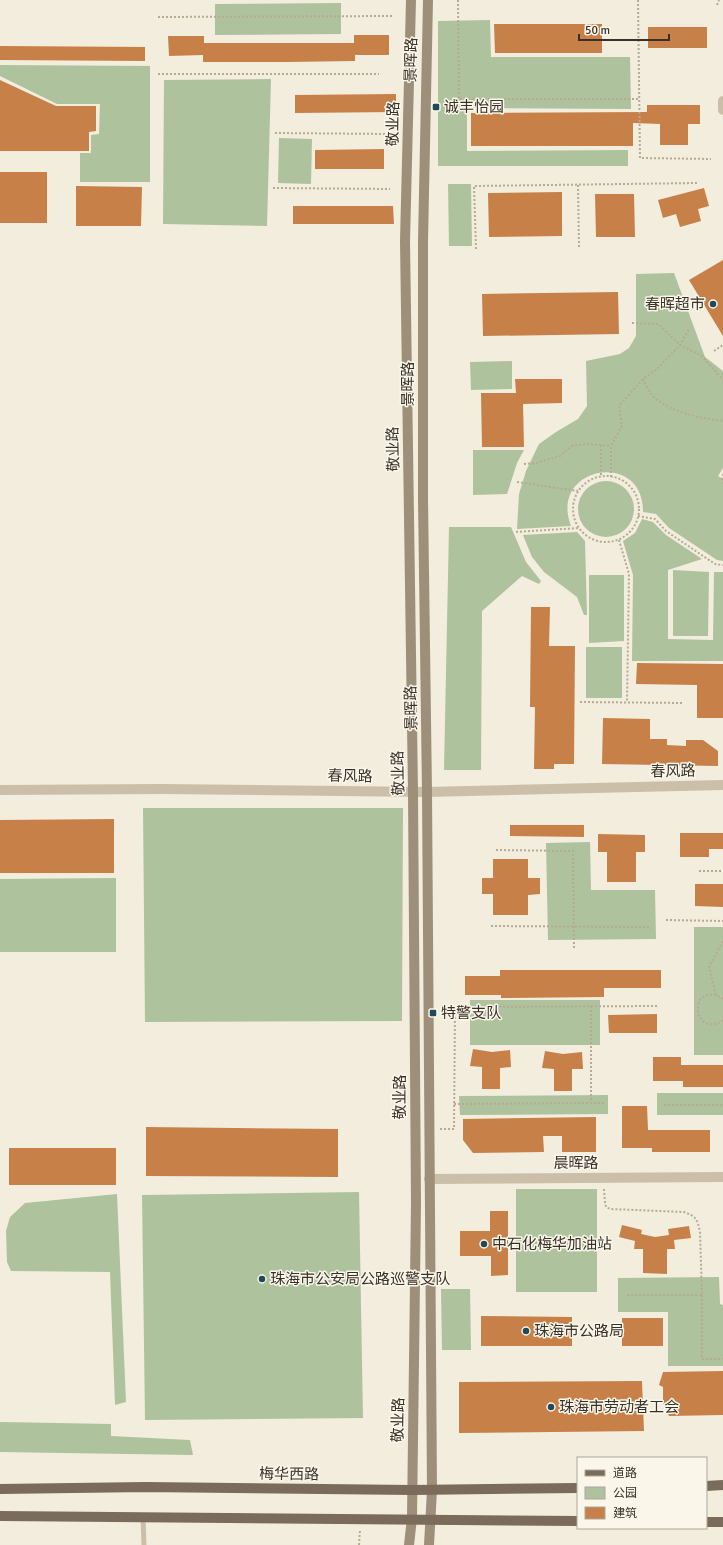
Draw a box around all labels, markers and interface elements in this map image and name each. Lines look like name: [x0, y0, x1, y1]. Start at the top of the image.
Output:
scale bar: [579, 16, 669, 42]
text: 50 m: [585, 23, 610, 38]
street label: 景晖路: [402, 37, 420, 83]
place label: 诚丰怡园: [444, 98, 504, 116]
street label: 敬业路: [384, 101, 402, 147]
marker: 诚丰怡园: [431, 102, 441, 112]
place label: 春晖超市: [645, 295, 705, 313]
marker: 春晖超市: [708, 299, 718, 309]
street label: 景晖路: [399, 361, 417, 407]
street label: 敬业路: [384, 426, 402, 472]
street label: 景晖路: [402, 685, 420, 731]
street label: 敬业路: [389, 750, 407, 796]
street label: 春风路: [650, 762, 696, 780]
street label: 春风路: [327, 767, 373, 785]
place label: 特警支队: [441, 1004, 501, 1022]
marker: 特警支队: [428, 1008, 438, 1018]
street label: 敬业路: [391, 1074, 409, 1120]
street label: 晨晖路: [553, 1154, 599, 1172]
place label: 中石化梅华加油站: [492, 1235, 612, 1253]
marker: 中石化梅华加油站: [479, 1239, 489, 1249]
place label: 珠海市公安局公路巡警支队: [270, 1270, 450, 1288]
marker: 珠海市公安局公路巡警支队: [257, 1274, 267, 1284]
place label: 珠海市公路局: [534, 1322, 624, 1340]
marker: 珠海市公路局: [521, 1326, 531, 1336]
street label: 敬业路: [389, 1397, 407, 1443]
place label: 珠海市劳动者工会: [559, 1398, 679, 1416]
marker: 珠海市劳动者工会: [546, 1402, 556, 1412]
legend: [577, 1457, 707, 1529]
street label: 梅华西路: [259, 1464, 319, 1484]
text: 道路: [613, 1466, 637, 1481]
text: 公园: [613, 1486, 637, 1501]
text: 建筑: [613, 1506, 637, 1521]

